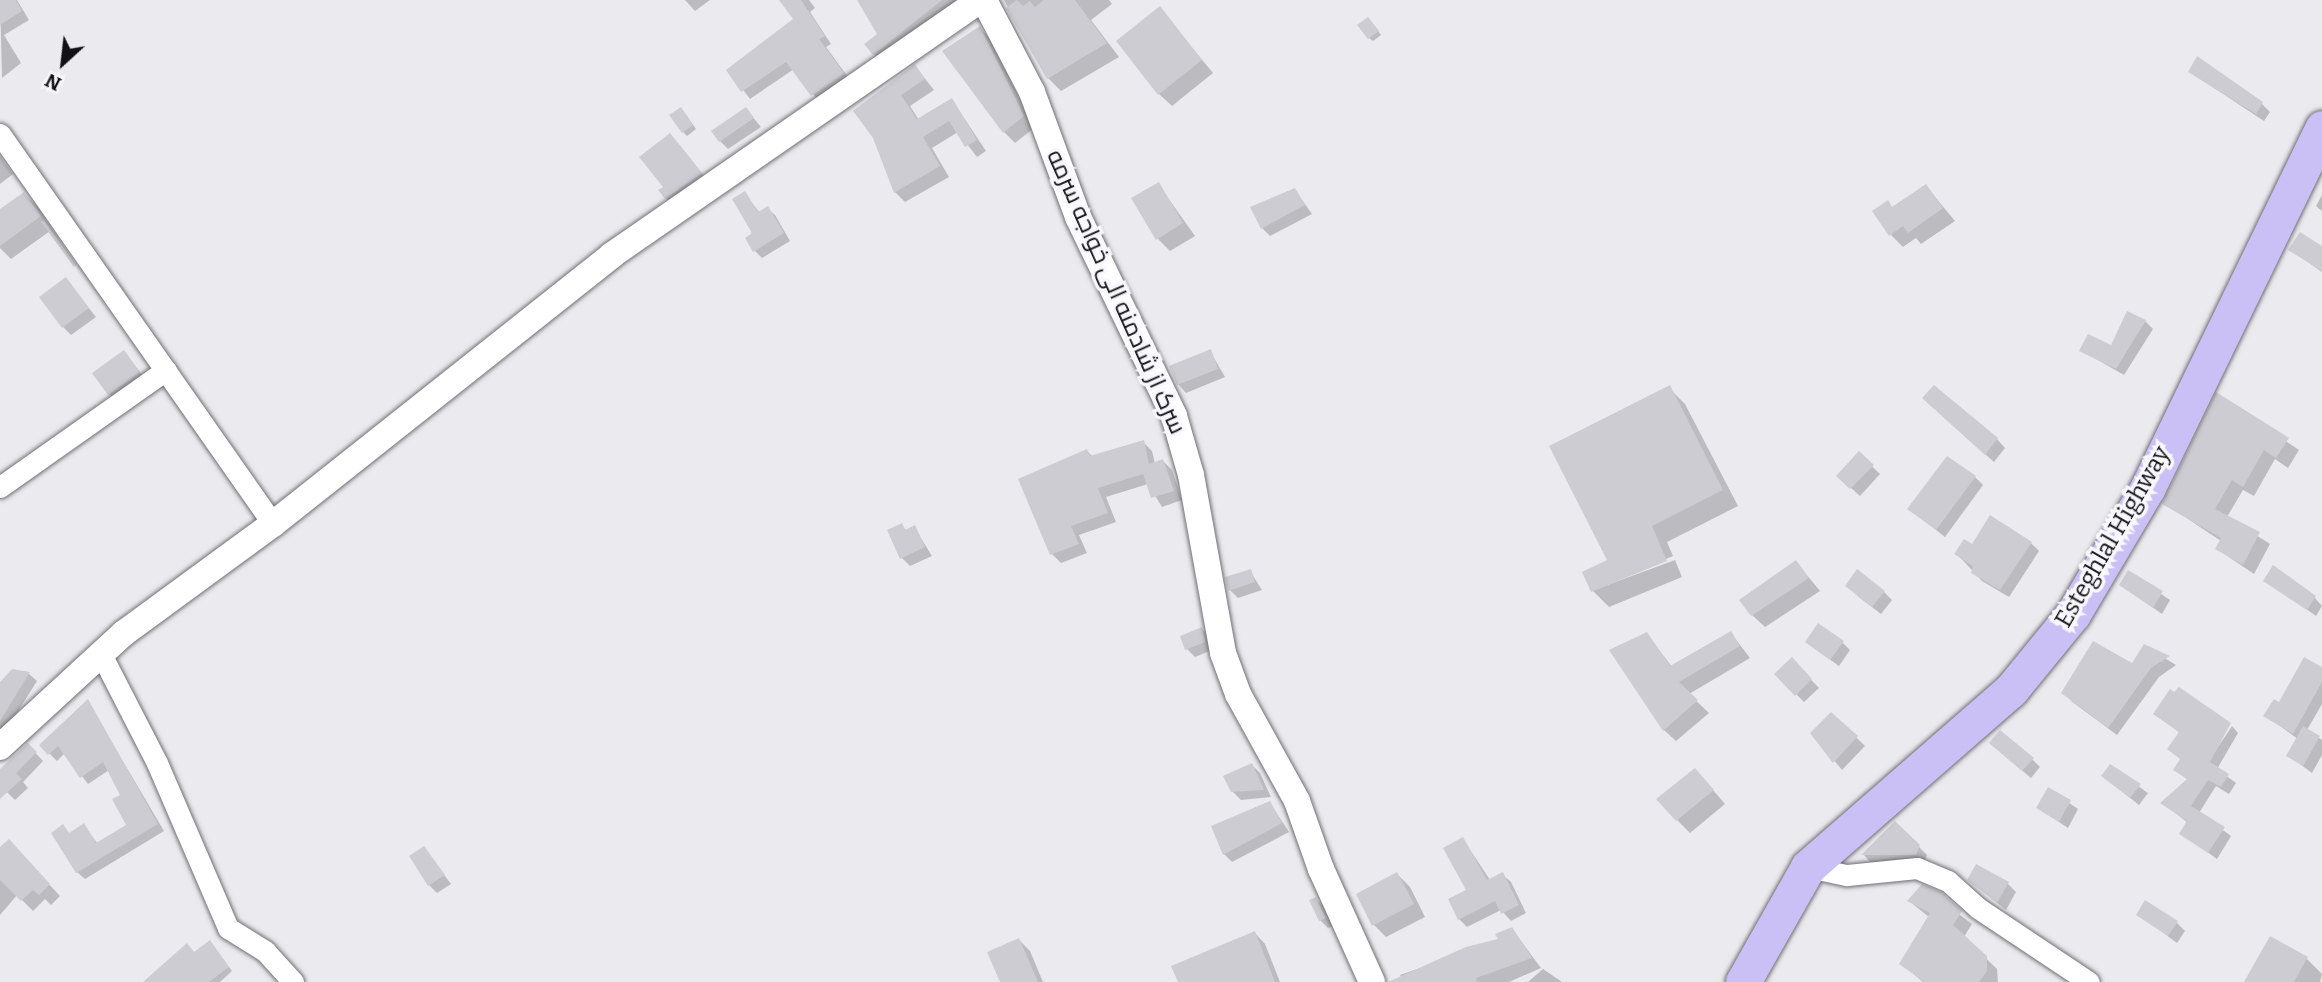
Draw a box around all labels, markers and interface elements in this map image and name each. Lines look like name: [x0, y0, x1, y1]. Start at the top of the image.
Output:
north arrow: [28, 28, 98, 98]
text: N: [41, 69, 65, 96]
street label: سرک از شادمنه الی خواجه سرمه: [1040, 145, 1192, 439]
street label: Esteghlal Highway: [2049, 441, 2177, 633]

